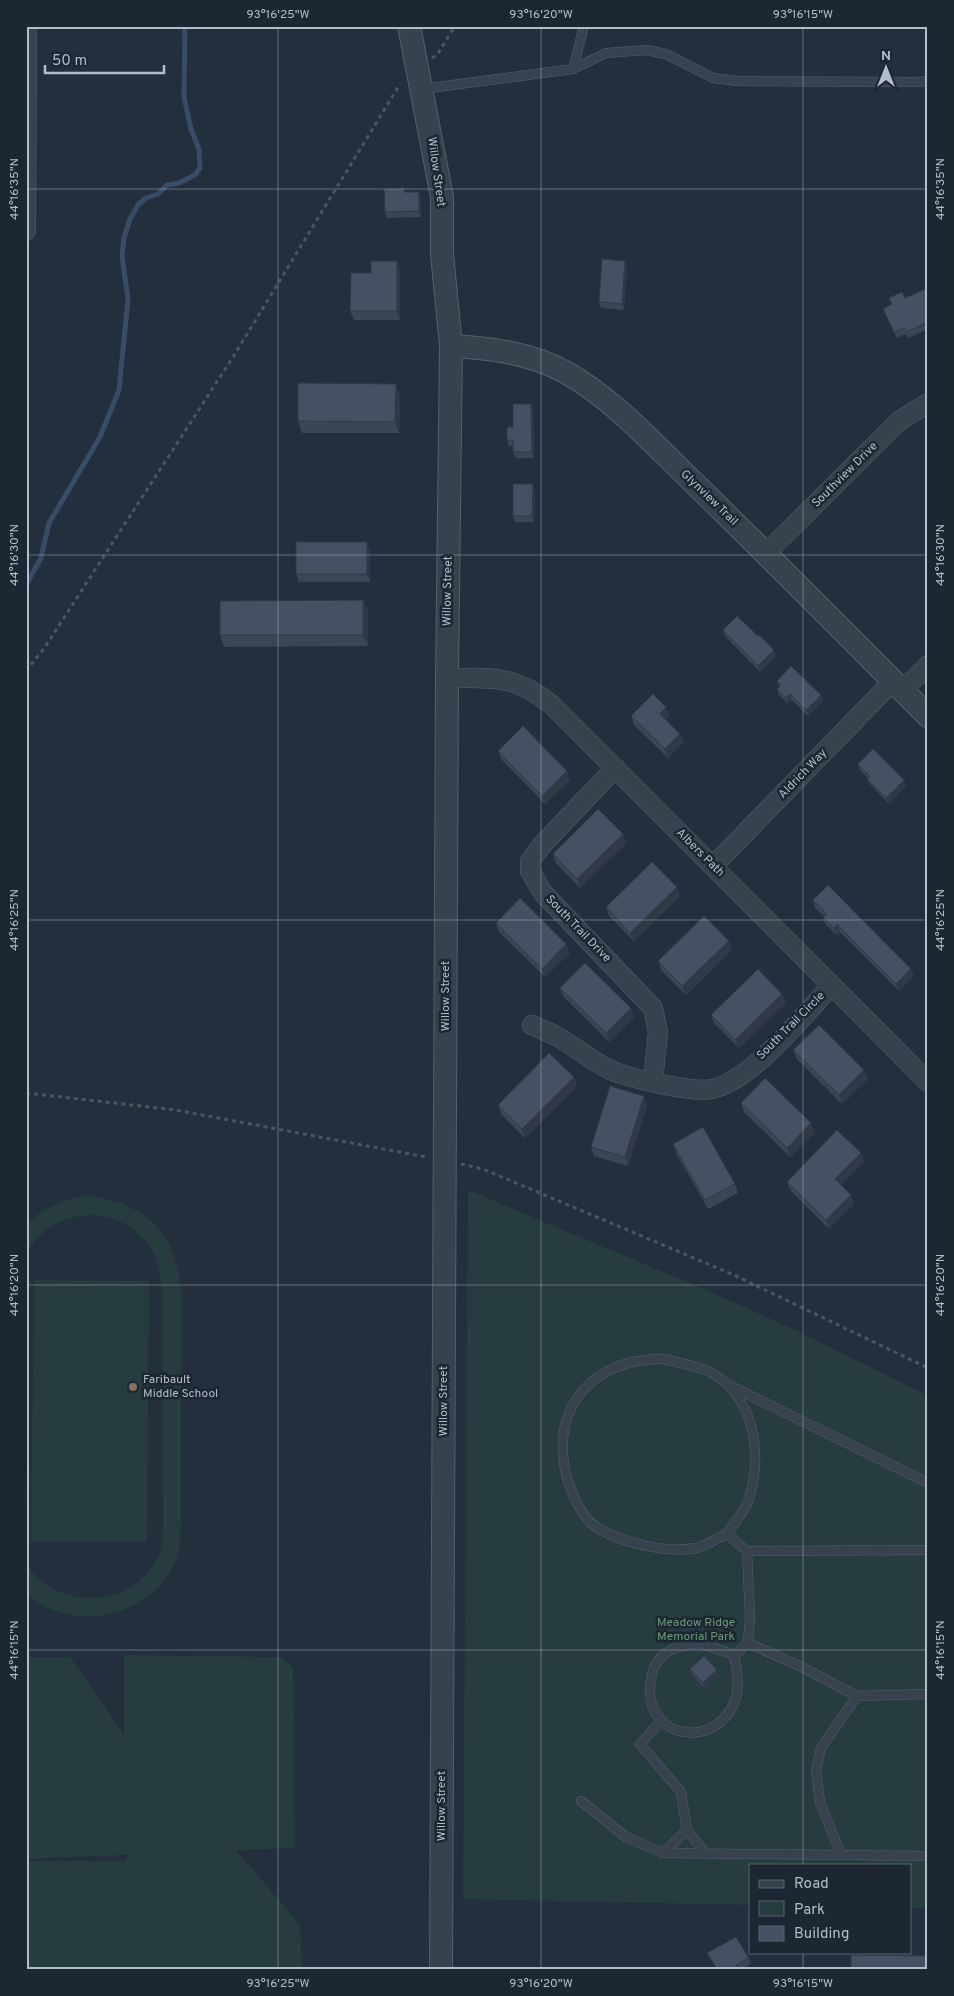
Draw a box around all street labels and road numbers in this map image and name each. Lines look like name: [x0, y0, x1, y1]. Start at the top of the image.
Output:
street label: Willow Street: [423, 136, 449, 208]
street label: Southview Drive: [809, 439, 881, 511]
street label: Glynview Trail: [677, 467, 741, 529]
street label: Willow Street: [439, 556, 457, 626]
street label: Aldrich Way: [775, 746, 831, 802]
street label: Albers Path: [672, 825, 728, 881]
street label: South Trail Drive: [542, 892, 614, 966]
street label: Willow Street: [438, 961, 454, 1031]
street label: South Trail Circle: [753, 988, 829, 1064]
street label: Willow Street: [436, 1366, 452, 1436]
street label: Willow Street: [434, 1771, 450, 1841]

